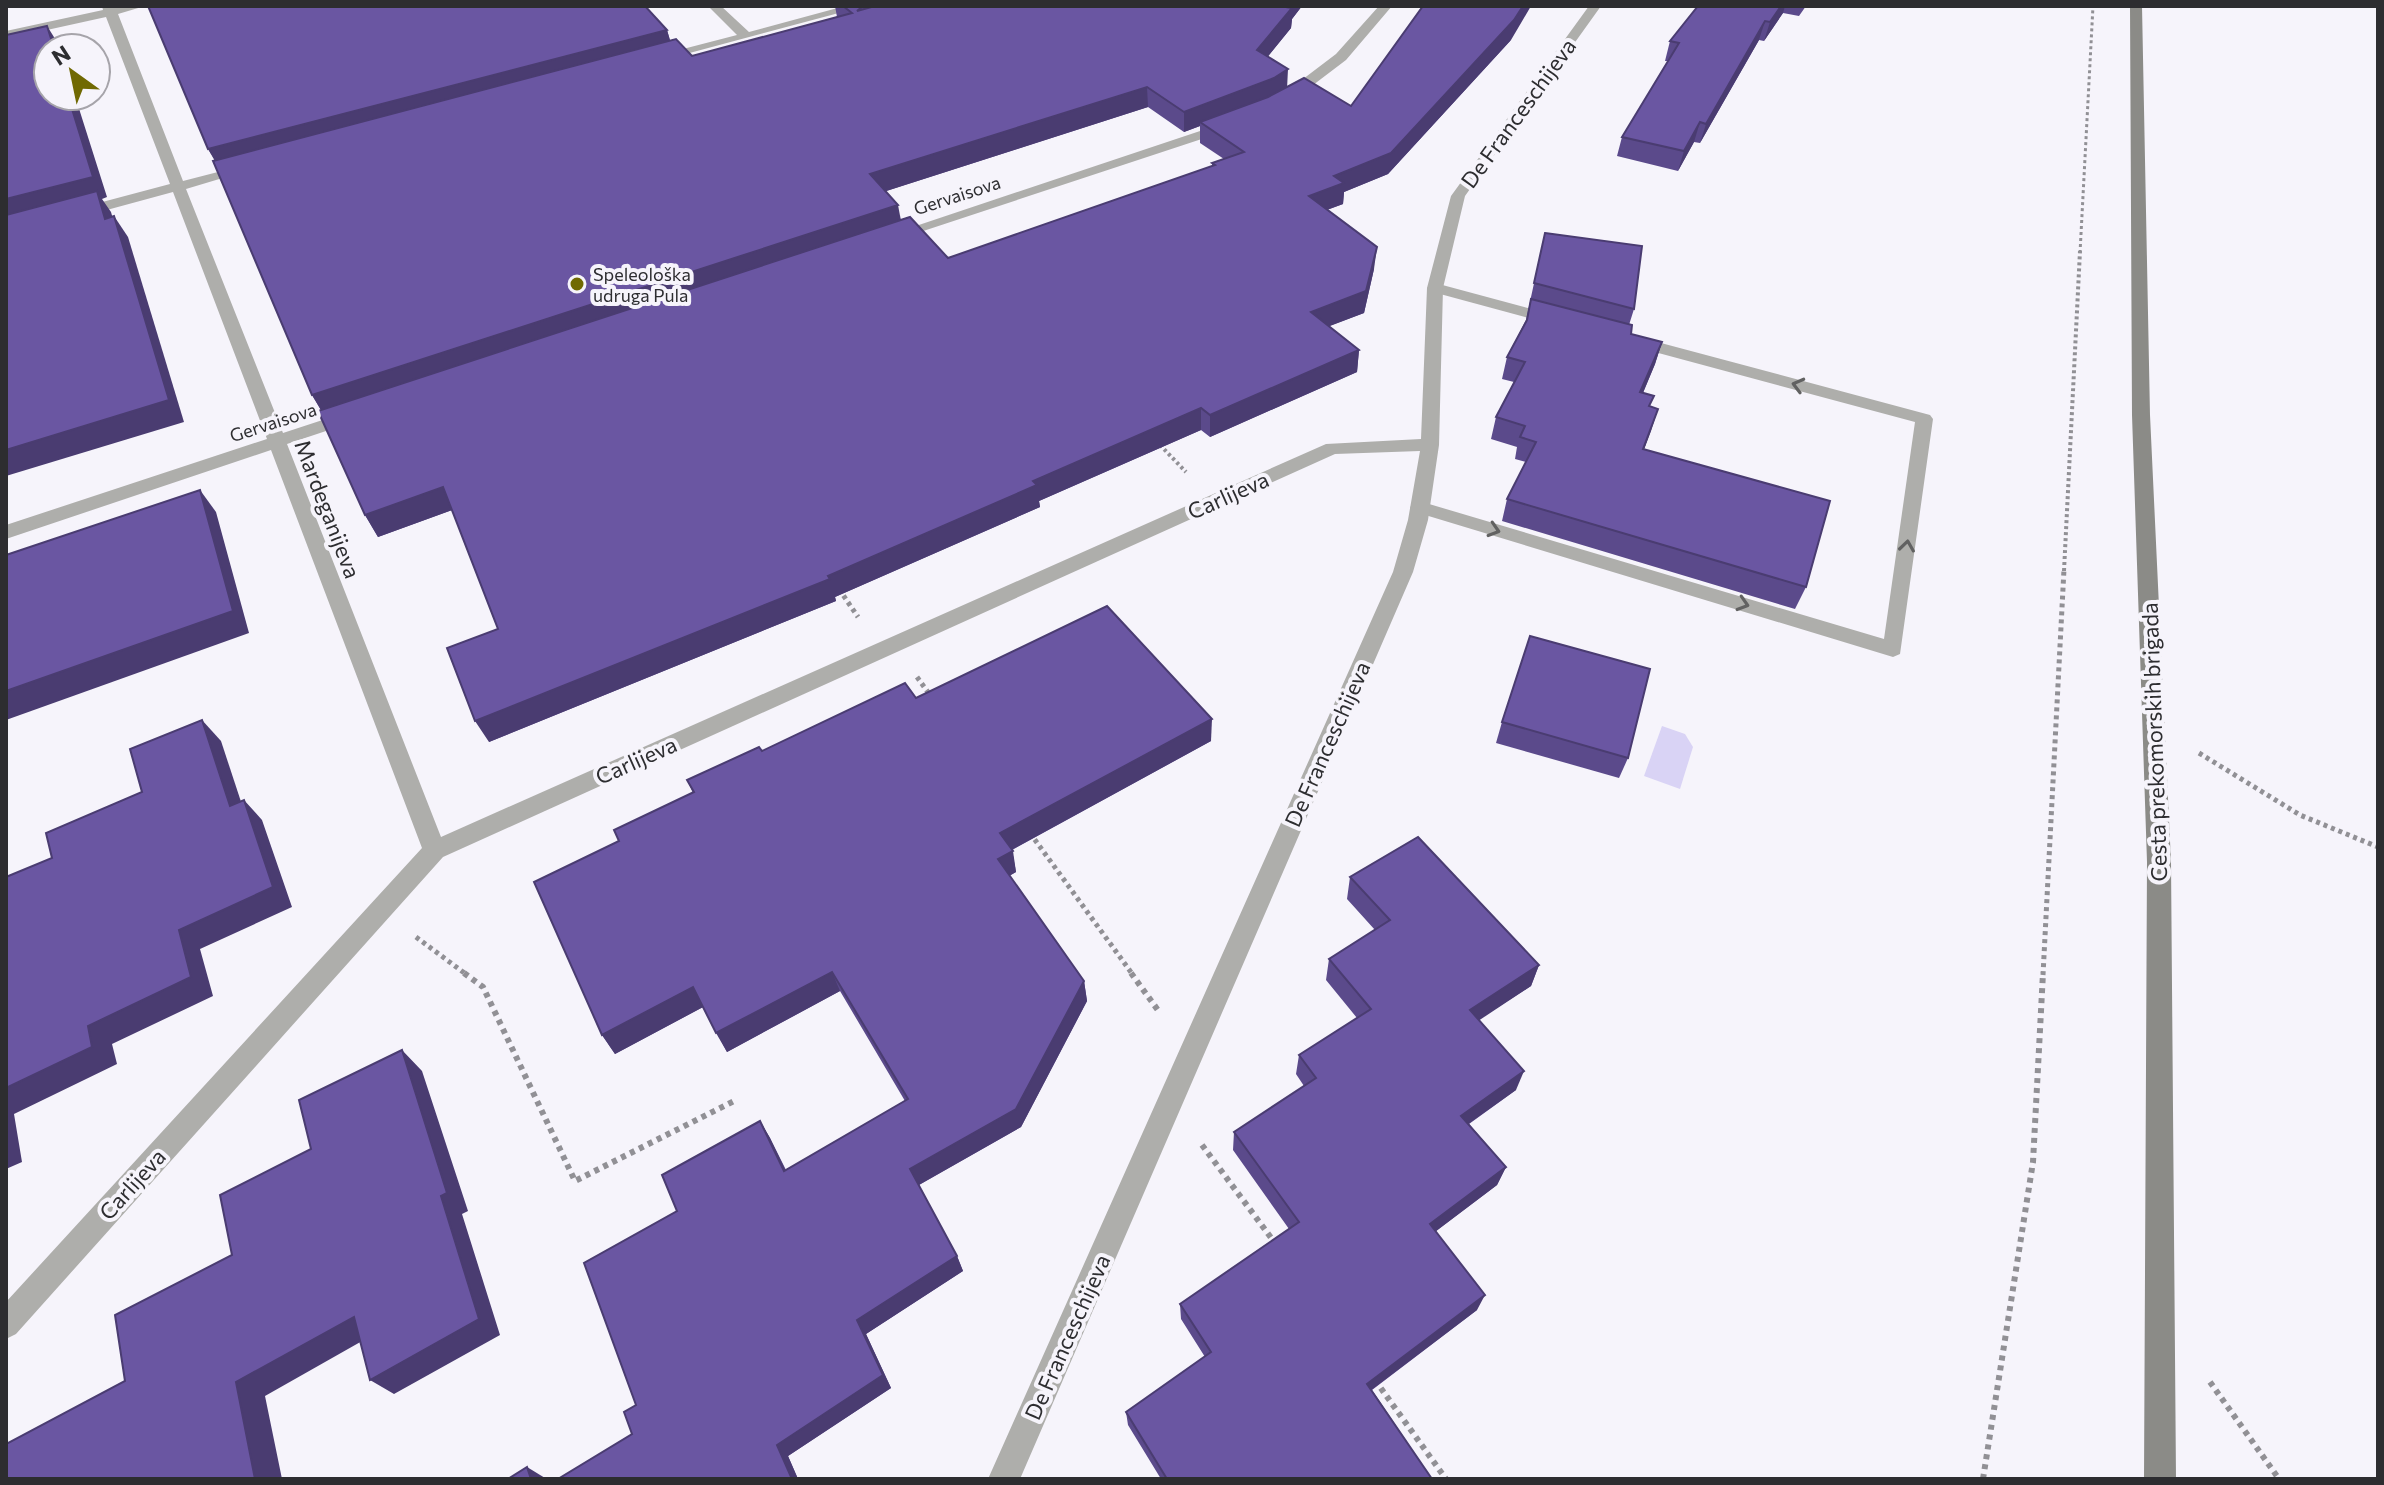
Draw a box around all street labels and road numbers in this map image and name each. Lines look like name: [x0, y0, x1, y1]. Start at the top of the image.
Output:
street label: De Franceschijeva: [1455, 33, 1581, 193]
street label: Gervaisova: [911, 171, 1003, 219]
street label: Gervaisova: [227, 398, 319, 446]
street label: Mardeganijeva: [289, 436, 367, 582]
street label: Carlijeva: [1183, 465, 1273, 525]
street label: Cesta prekomorskih brigada: [2136, 602, 2172, 882]
street label: De Franceschijeva: [1278, 657, 1376, 831]
street label: Carlijeva: [591, 730, 681, 790]
street label: Carlijeva: [93, 1143, 171, 1225]
street label: De Franceschijeva: [1018, 1250, 1116, 1424]

